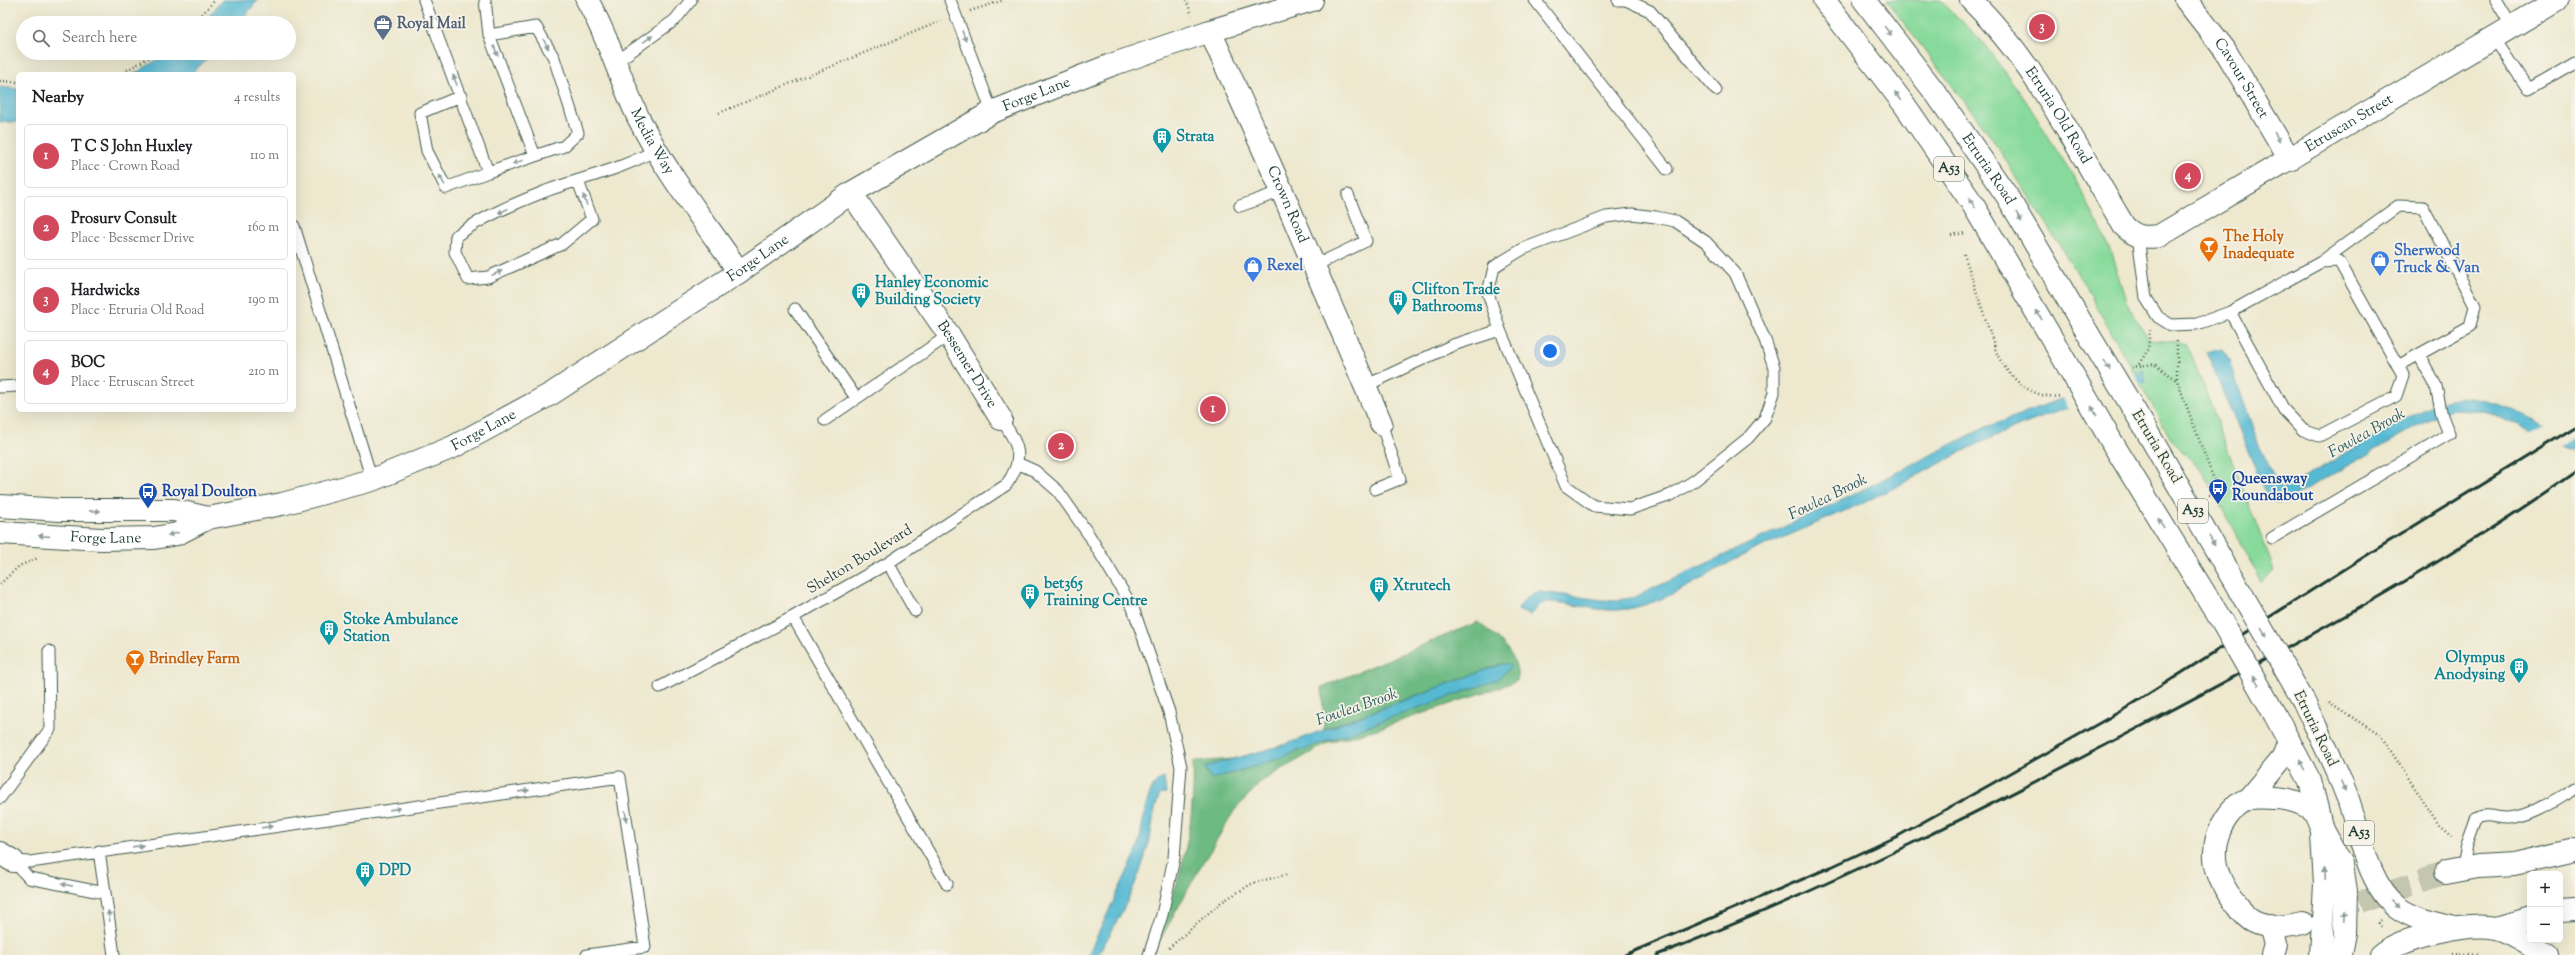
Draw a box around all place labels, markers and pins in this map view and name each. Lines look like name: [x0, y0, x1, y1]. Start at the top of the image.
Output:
pin: 3: [2029, 12, 2055, 42]
office icon: Royal Mail: [372, 13, 394, 41]
place label: Royal Mail: [397, 14, 467, 35]
building icon: Strata: [1151, 126, 1173, 154]
place label: Strata: [1176, 127, 1215, 148]
pin: 4: [2175, 161, 2201, 191]
place label: The Holy Inadequate: [2223, 227, 2295, 265]
bar icon: The Holy Inadequate: [2198, 235, 2220, 263]
place label: Sherwood Truck & Van: [2394, 241, 2480, 279]
shop icon: Sherwood Truck & Van: [2369, 249, 2391, 277]
shop icon: Rexel: [1242, 255, 1264, 283]
place label: Rexel: [1267, 256, 1304, 277]
place label: Hanley Economic Building Society: [875, 273, 989, 311]
place label: Clifton Trade Bathrooms: [1412, 280, 1500, 318]
building icon: Hanley Economic Building Society: [850, 281, 872, 309]
building icon: Clifton Trade Bathrooms: [1387, 288, 1409, 316]
pin: 1: [1200, 394, 1226, 424]
pin: 2: [1048, 431, 1074, 461]
place label: Queensway Roundabout: [2232, 469, 2314, 507]
bus stop icon: Queensway Roundabout: [2207, 477, 2229, 505]
bus stop icon: Royal Doulton: [137, 481, 159, 509]
place label: Royal Doulton: [162, 482, 257, 503]
place label: bet365 Training Centre: [1043, 574, 1148, 612]
building icon: Xtrutech: [1368, 575, 1390, 603]
place label: Xtrutech: [1393, 576, 1451, 597]
building icon: bet365 Training Centre: [1019, 582, 1041, 610]
place label: Stoke Ambulance Station: [343, 610, 458, 648]
building icon: Stoke Ambulance Station: [318, 618, 340, 646]
bar icon: Brindley Farm: [124, 648, 146, 676]
place label: Olympus Anodysing: [2434, 648, 2506, 686]
place label: Brindley Farm: [149, 649, 240, 670]
building icon: Olympus Anodysing: [2508, 656, 2530, 684]
building icon: DPD: [354, 860, 376, 888]
place label: DPD: [379, 861, 411, 882]

